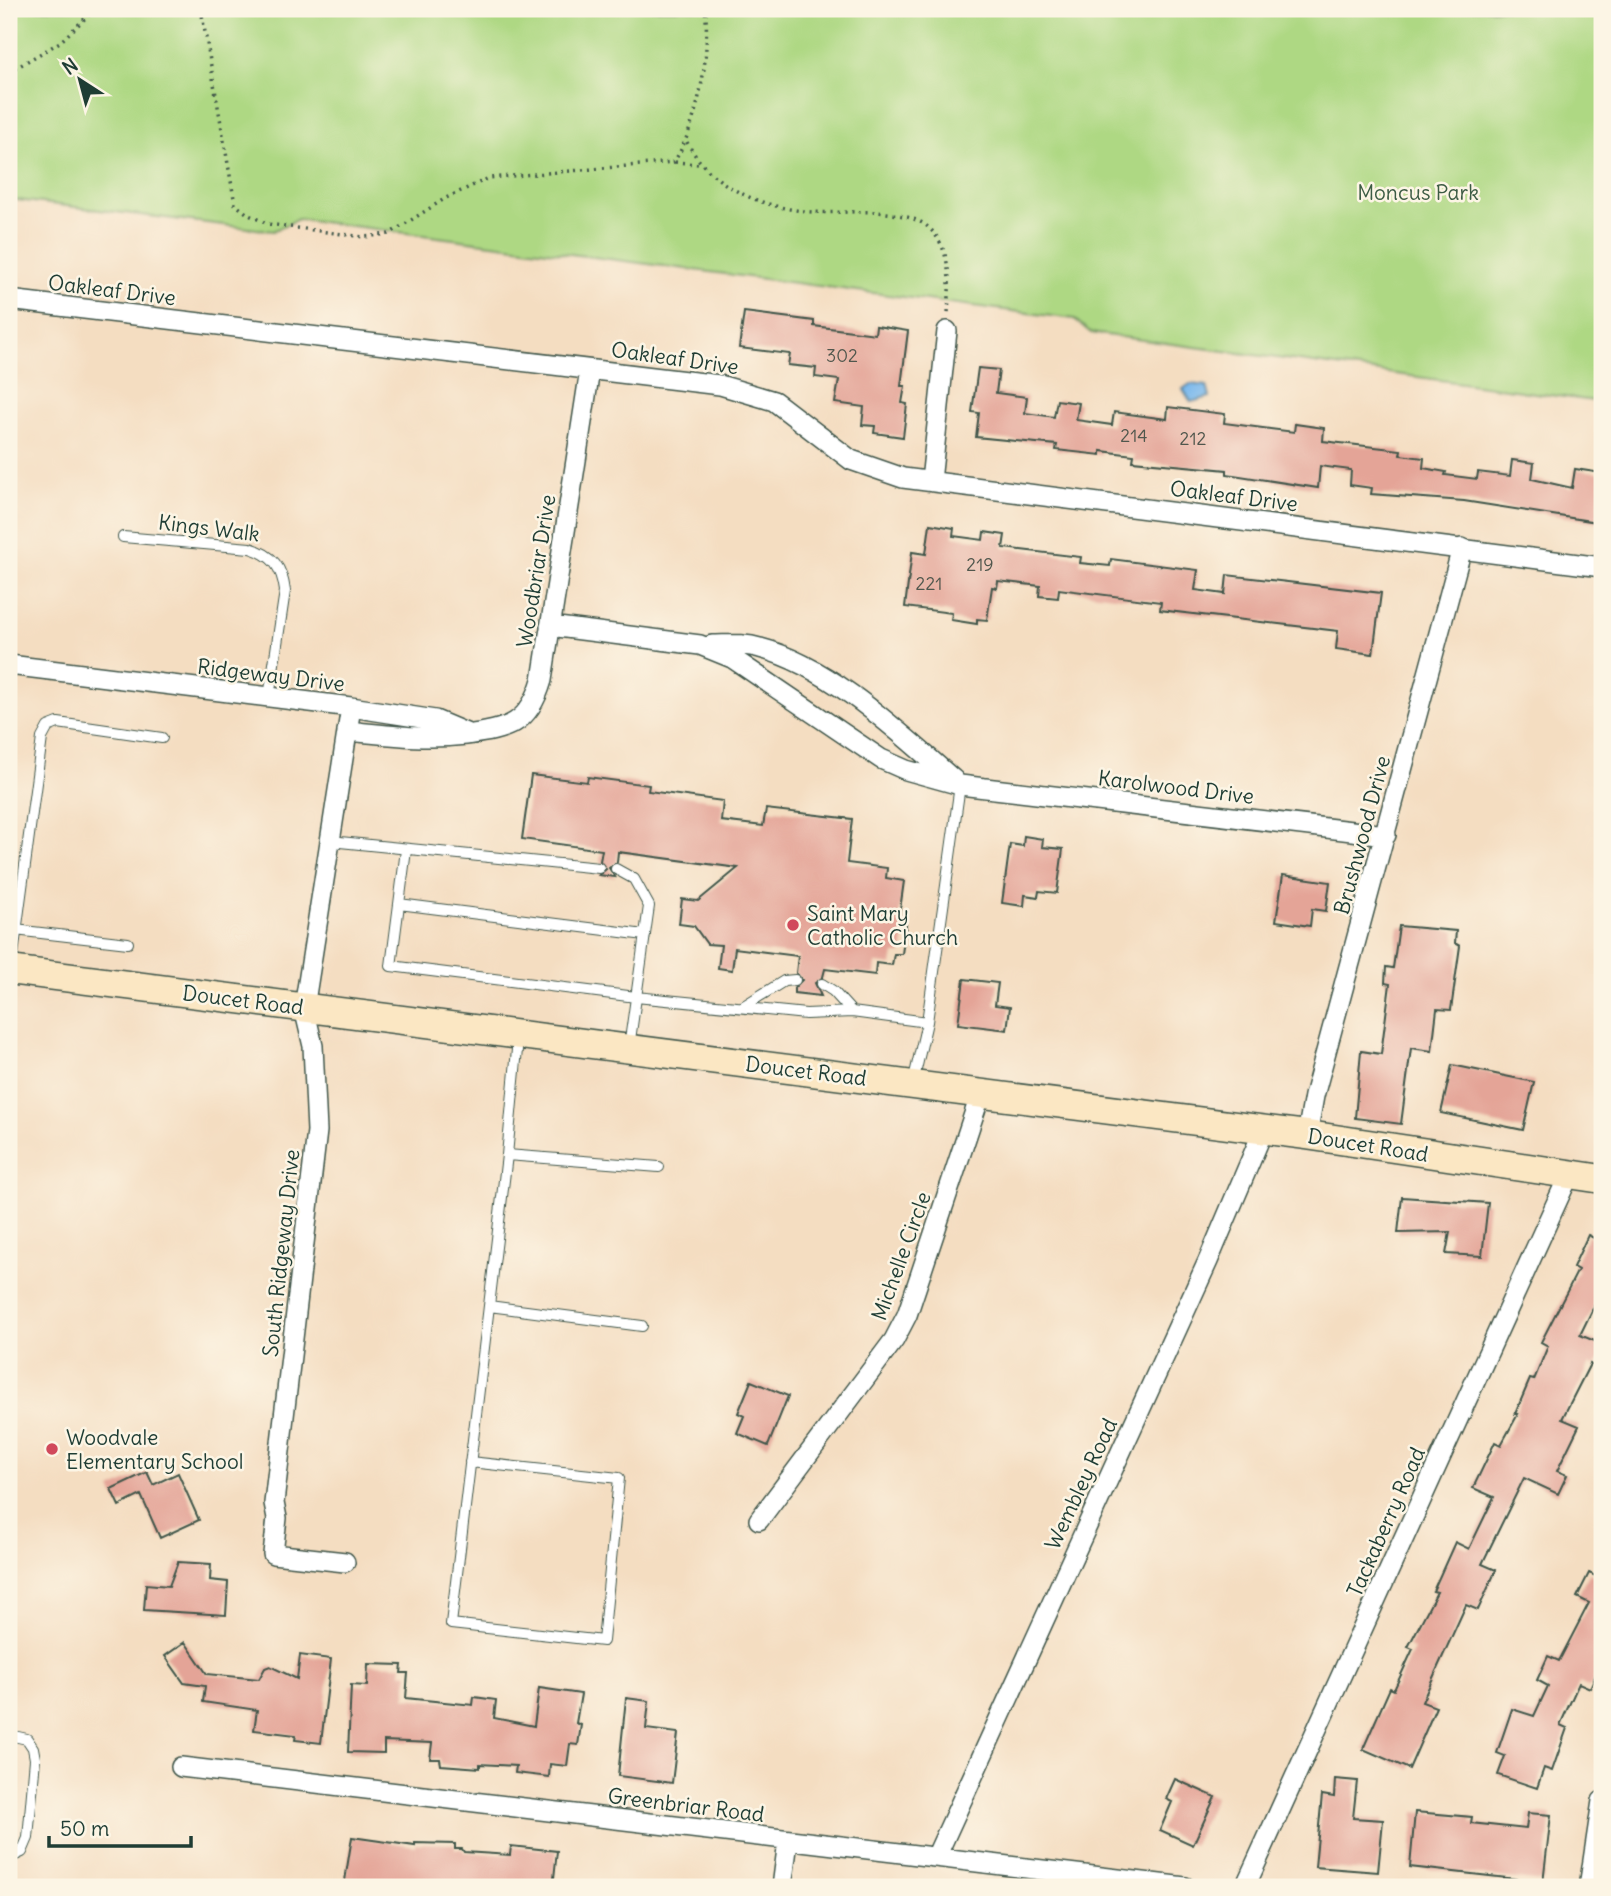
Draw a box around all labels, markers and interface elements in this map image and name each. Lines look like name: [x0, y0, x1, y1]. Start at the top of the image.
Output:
north arrow: [46, 46, 116, 116]
text: N: [58, 53, 82, 80]
park label: Moncus Park: [1357, 179, 1479, 206]
street label: Oakleaf Drive: [47, 269, 177, 311]
street label: Oakleaf Drive: [609, 336, 741, 380]
house number: 302: [826, 344, 858, 367]
house number: 214: [1120, 424, 1148, 447]
house number: 212: [1180, 427, 1207, 450]
street label: Oakleaf Drive: [1169, 475, 1299, 517]
street label: Woodbriar Drive: [511, 493, 561, 649]
street label: Kings Walk: [157, 508, 261, 548]
house number: 219: [966, 553, 994, 576]
house number: 221: [916, 572, 942, 595]
street label: Ridgeway Drive: [196, 653, 346, 697]
street label: Brushwood Drive: [1328, 753, 1396, 917]
street label: Karolwood Drive: [1097, 764, 1255, 810]
place label: Saint Mary Catholic Church: [807, 900, 958, 951]
marker: Saint Mary Catholic Church: [785, 917, 801, 933]
street label: Doucet Road: [181, 979, 305, 1021]
street label: Doucet Road: [744, 1050, 868, 1092]
street label: Doucet Road: [1306, 1122, 1430, 1168]
street label: South Ridgeway Drive: [257, 1148, 305, 1358]
street label: Michelle Circle: [865, 1188, 937, 1324]
street label: Wembley Road: [1039, 1414, 1123, 1554]
place label: Woodvale Elementary School: [66, 1424, 243, 1475]
marker: Woodvale Elementary School: [44, 1441, 60, 1457]
street label: Tackaberry Road: [1341, 1443, 1431, 1601]
street label: Greenbriar Road: [606, 1782, 766, 1828]
scale bar: [49, 1805, 191, 1849]
text: 50 m: [60, 1815, 109, 1842]

